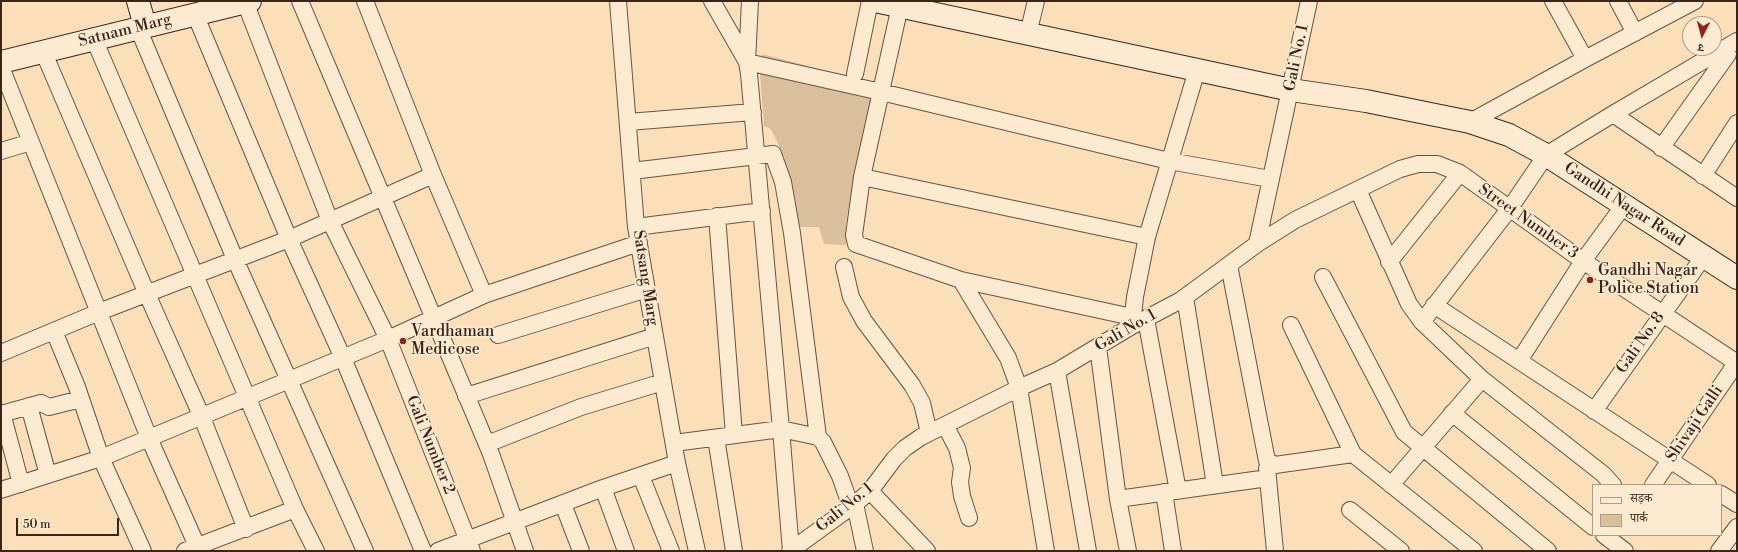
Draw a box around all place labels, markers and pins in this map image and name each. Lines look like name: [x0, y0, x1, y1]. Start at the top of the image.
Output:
place label: Gandhi Nagar Police Station: [1598, 261, 1699, 299]
marker: Gandhi Nagar Police Station: [1585, 275, 1595, 285]
place label: Vardhaman Medicose: [411, 322, 494, 360]
marker: Vardhaman Medicose: [398, 336, 408, 346]

